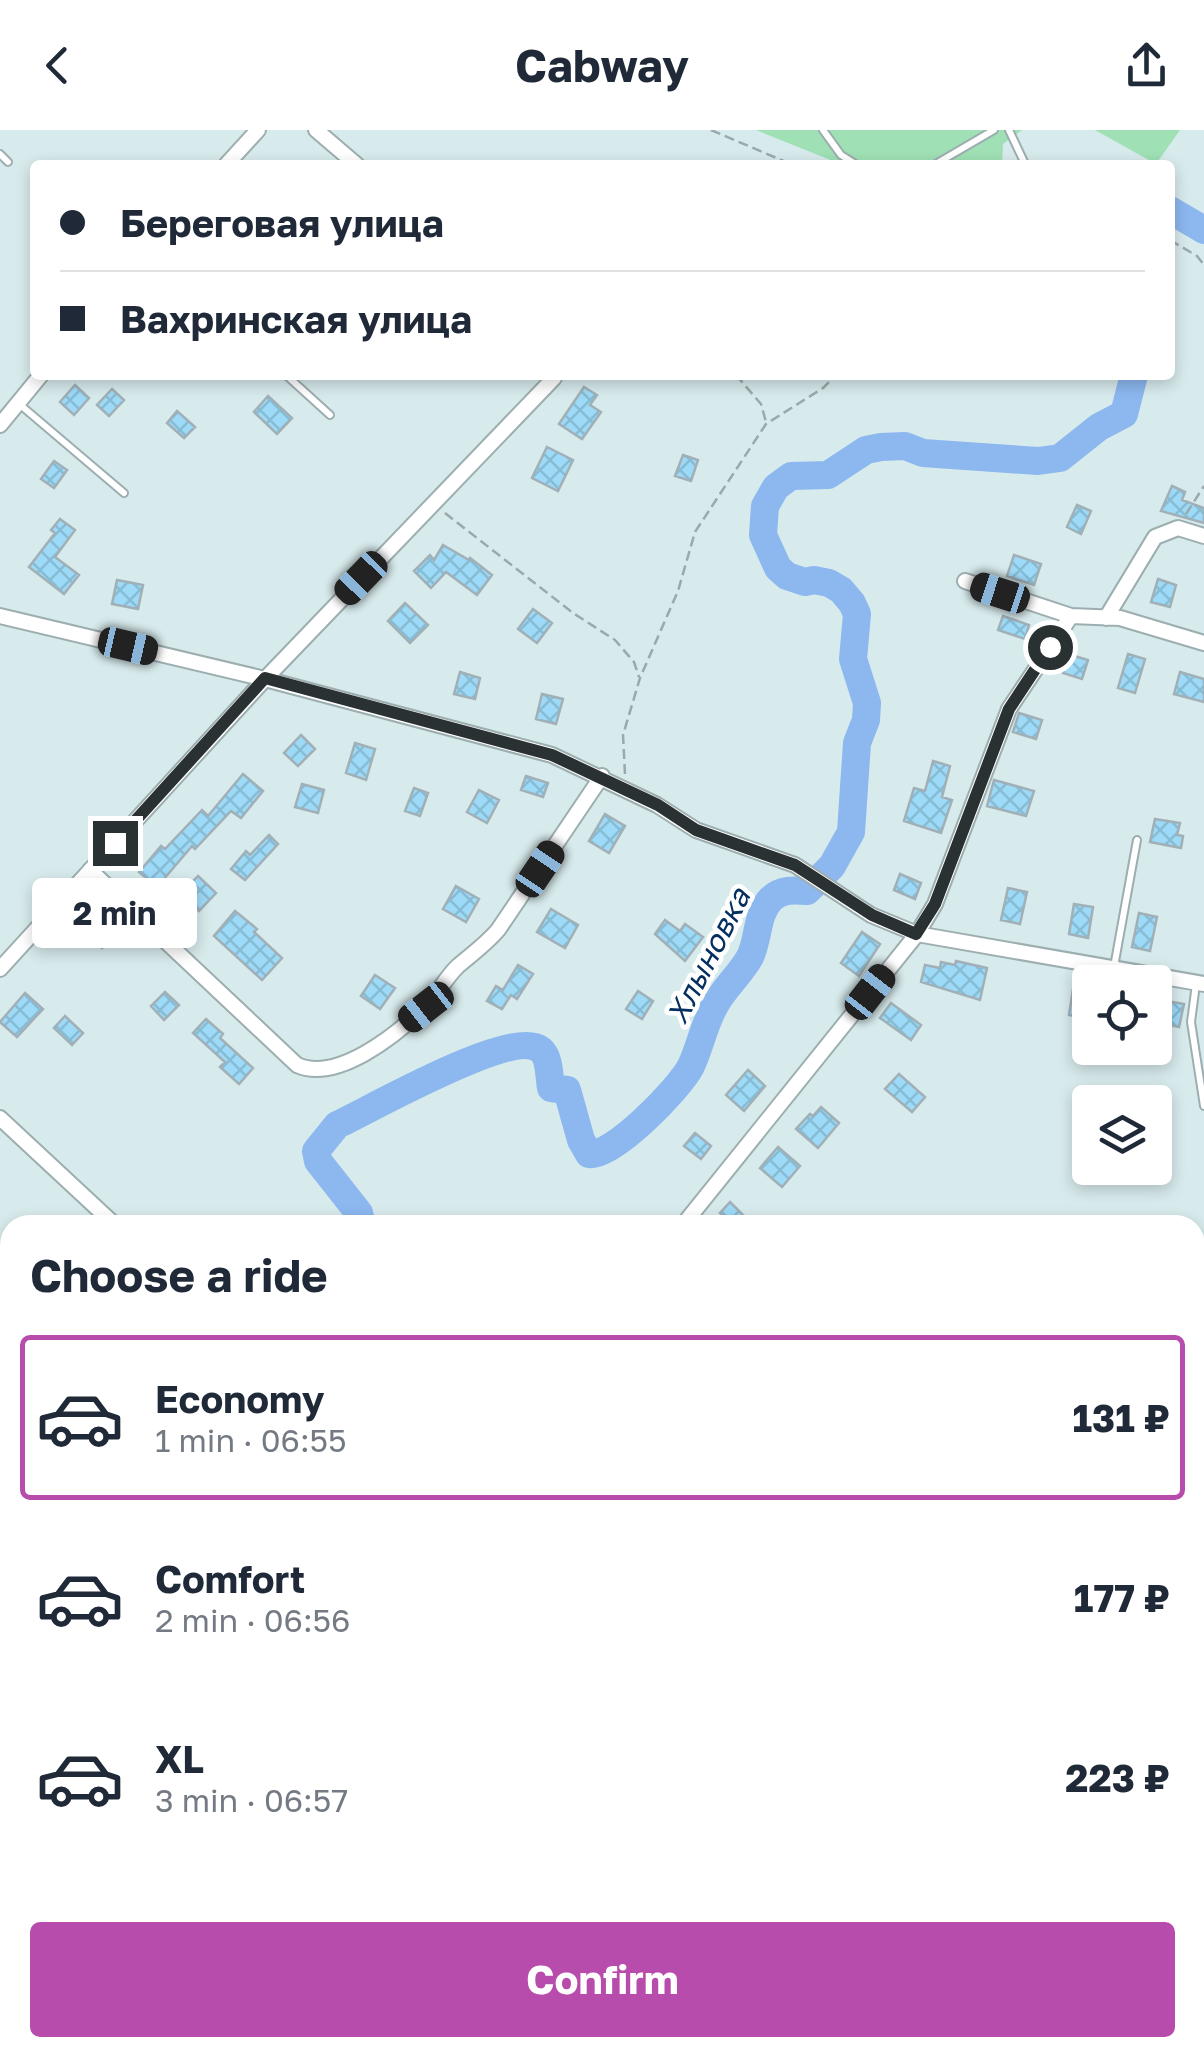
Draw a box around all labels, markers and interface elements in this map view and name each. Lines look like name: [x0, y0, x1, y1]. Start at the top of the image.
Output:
icon: back: [30, 38, 85, 93]
text: Cabway: [515, 38, 689, 92]
icon: share: [1119, 38, 1174, 93]
text: Береговая улица: [120, 200, 444, 245]
text: Вахринская улица: [120, 296, 472, 341]
car: [329, 546, 393, 610]
car: [967, 569, 1033, 617]
car: [95, 625, 161, 667]
route start: [1028, 625, 1073, 670]
route end: [93, 821, 138, 866]
car: [511, 836, 569, 902]
callout: 2 min: [32, 878, 198, 948]
water label: Хлыновка: [659, 881, 758, 1029]
text: 2 min: [73, 894, 156, 932]
car: [840, 959, 900, 1025]
map controls: [1072, 965, 1172, 1185]
button: locate: [1072, 965, 1172, 1065]
car: [393, 977, 459, 1037]
button: layers: [1072, 1085, 1172, 1185]
text: Choose a ride: [30, 1248, 328, 1302]
icon: car: [35, 1373, 125, 1463]
text: Economy: [155, 1376, 324, 1421]
text: 131 ₽: [1073, 1395, 1170, 1440]
text: 1 min · 06:55: [155, 1421, 347, 1459]
icon: car: [35, 1553, 125, 1643]
text: Comfort: [155, 1556, 305, 1601]
text: 177 ₽: [1074, 1575, 1170, 1620]
text: 2 min · 06:56: [155, 1601, 350, 1639]
icon: car: [35, 1733, 125, 1823]
text: XL: [155, 1736, 204, 1781]
text: 223 ₽: [1065, 1755, 1170, 1800]
text: 3 min · 06:57: [155, 1781, 348, 1819]
button: Confirm: [30, 1922, 1175, 2037]

